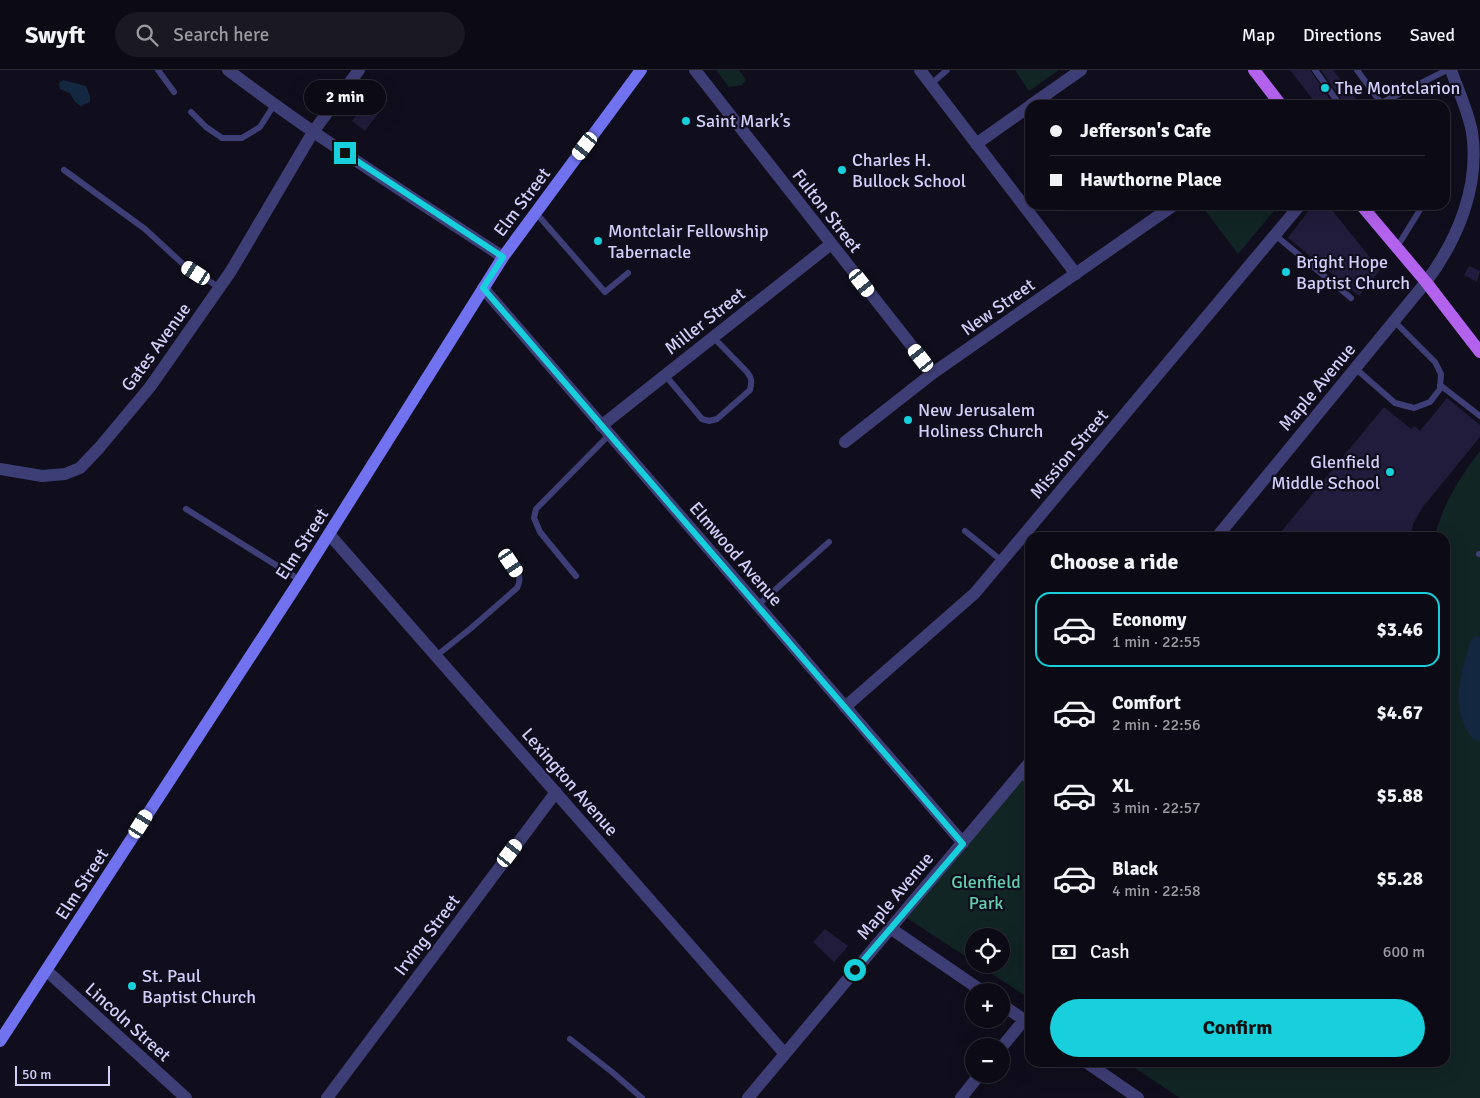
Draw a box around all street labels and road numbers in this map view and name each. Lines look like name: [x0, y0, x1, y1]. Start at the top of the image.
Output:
street label: Elm Street: [489, 163, 555, 241]
street label: Fulton Street: [788, 165, 866, 257]
street label: New Street: [957, 274, 1039, 340]
street label: Miller Street: [660, 283, 750, 359]
street label: Gates Avenue: [117, 299, 195, 395]
street label: Maple Avenue: [1274, 339, 1360, 435]
street label: Mission Street: [1025, 405, 1113, 503]
street label: Elmwood Avenue: [685, 497, 787, 611]
street label: Elm Street: [271, 504, 333, 584]
street label: Lexington Avenue: [517, 723, 623, 841]
street label: Elm Street: [51, 844, 113, 924]
street label: Maple Avenue: [852, 848, 938, 944]
street label: Irving Street: [389, 890, 465, 980]
street label: Lincoln Street: [81, 978, 175, 1066]

